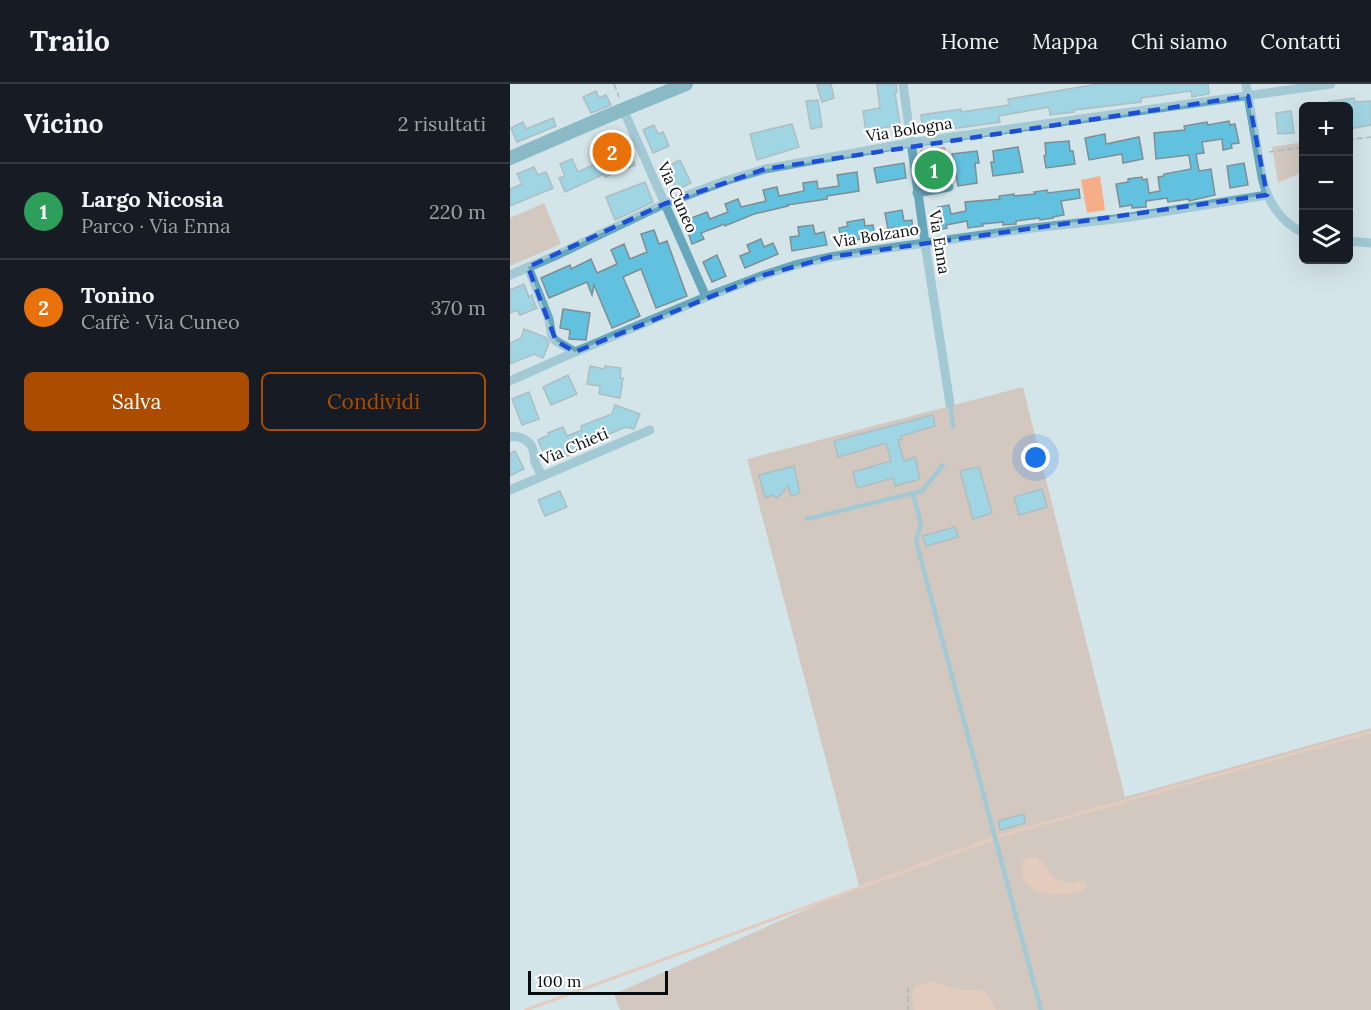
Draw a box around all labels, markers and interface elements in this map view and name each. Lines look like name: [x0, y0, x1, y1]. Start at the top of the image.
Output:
text: Trailo: [30, 23, 110, 59]
text: Home: [941, 28, 999, 55]
text: Mappa: [1032, 28, 1098, 55]
text: Chi siamo: [1131, 28, 1227, 55]
text: Contatti: [1260, 28, 1341, 55]
map controls: [1299, 102, 1353, 264]
button: +: [1299, 102, 1353, 156]
text: Vicino: [24, 107, 104, 140]
text: 2 risultati: [398, 111, 486, 136]
street label: Via Bologna: [863, 112, 954, 146]
pin: 2: [592, 130, 632, 174]
pin: 1: [914, 148, 954, 193]
button: −: [1299, 156, 1353, 210]
street label: Via Cuneo: [653, 157, 703, 236]
text: Largo Nicosia: [81, 185, 224, 213]
text: 1: [39, 199, 48, 224]
text: 220 m: [429, 199, 486, 224]
street label: Via Enna: [925, 207, 955, 276]
button: layers: [1299, 210, 1353, 264]
text: Parco · Via Enna: [81, 213, 231, 238]
street label: Via Bolzano: [831, 218, 920, 252]
text: Tonino: [81, 281, 154, 309]
text: 2: [38, 295, 49, 320]
text: 370 m: [431, 295, 486, 320]
text: Caffè · Via Cuneo: [81, 309, 240, 334]
button: Salva: [24, 372, 249, 431]
button: Condividi: [261, 372, 486, 431]
street label: Via Chieti: [536, 423, 611, 470]
your location: [1021, 443, 1050, 472]
scale bar: [528, 968, 668, 996]
text: 100 m: [537, 971, 581, 991]

